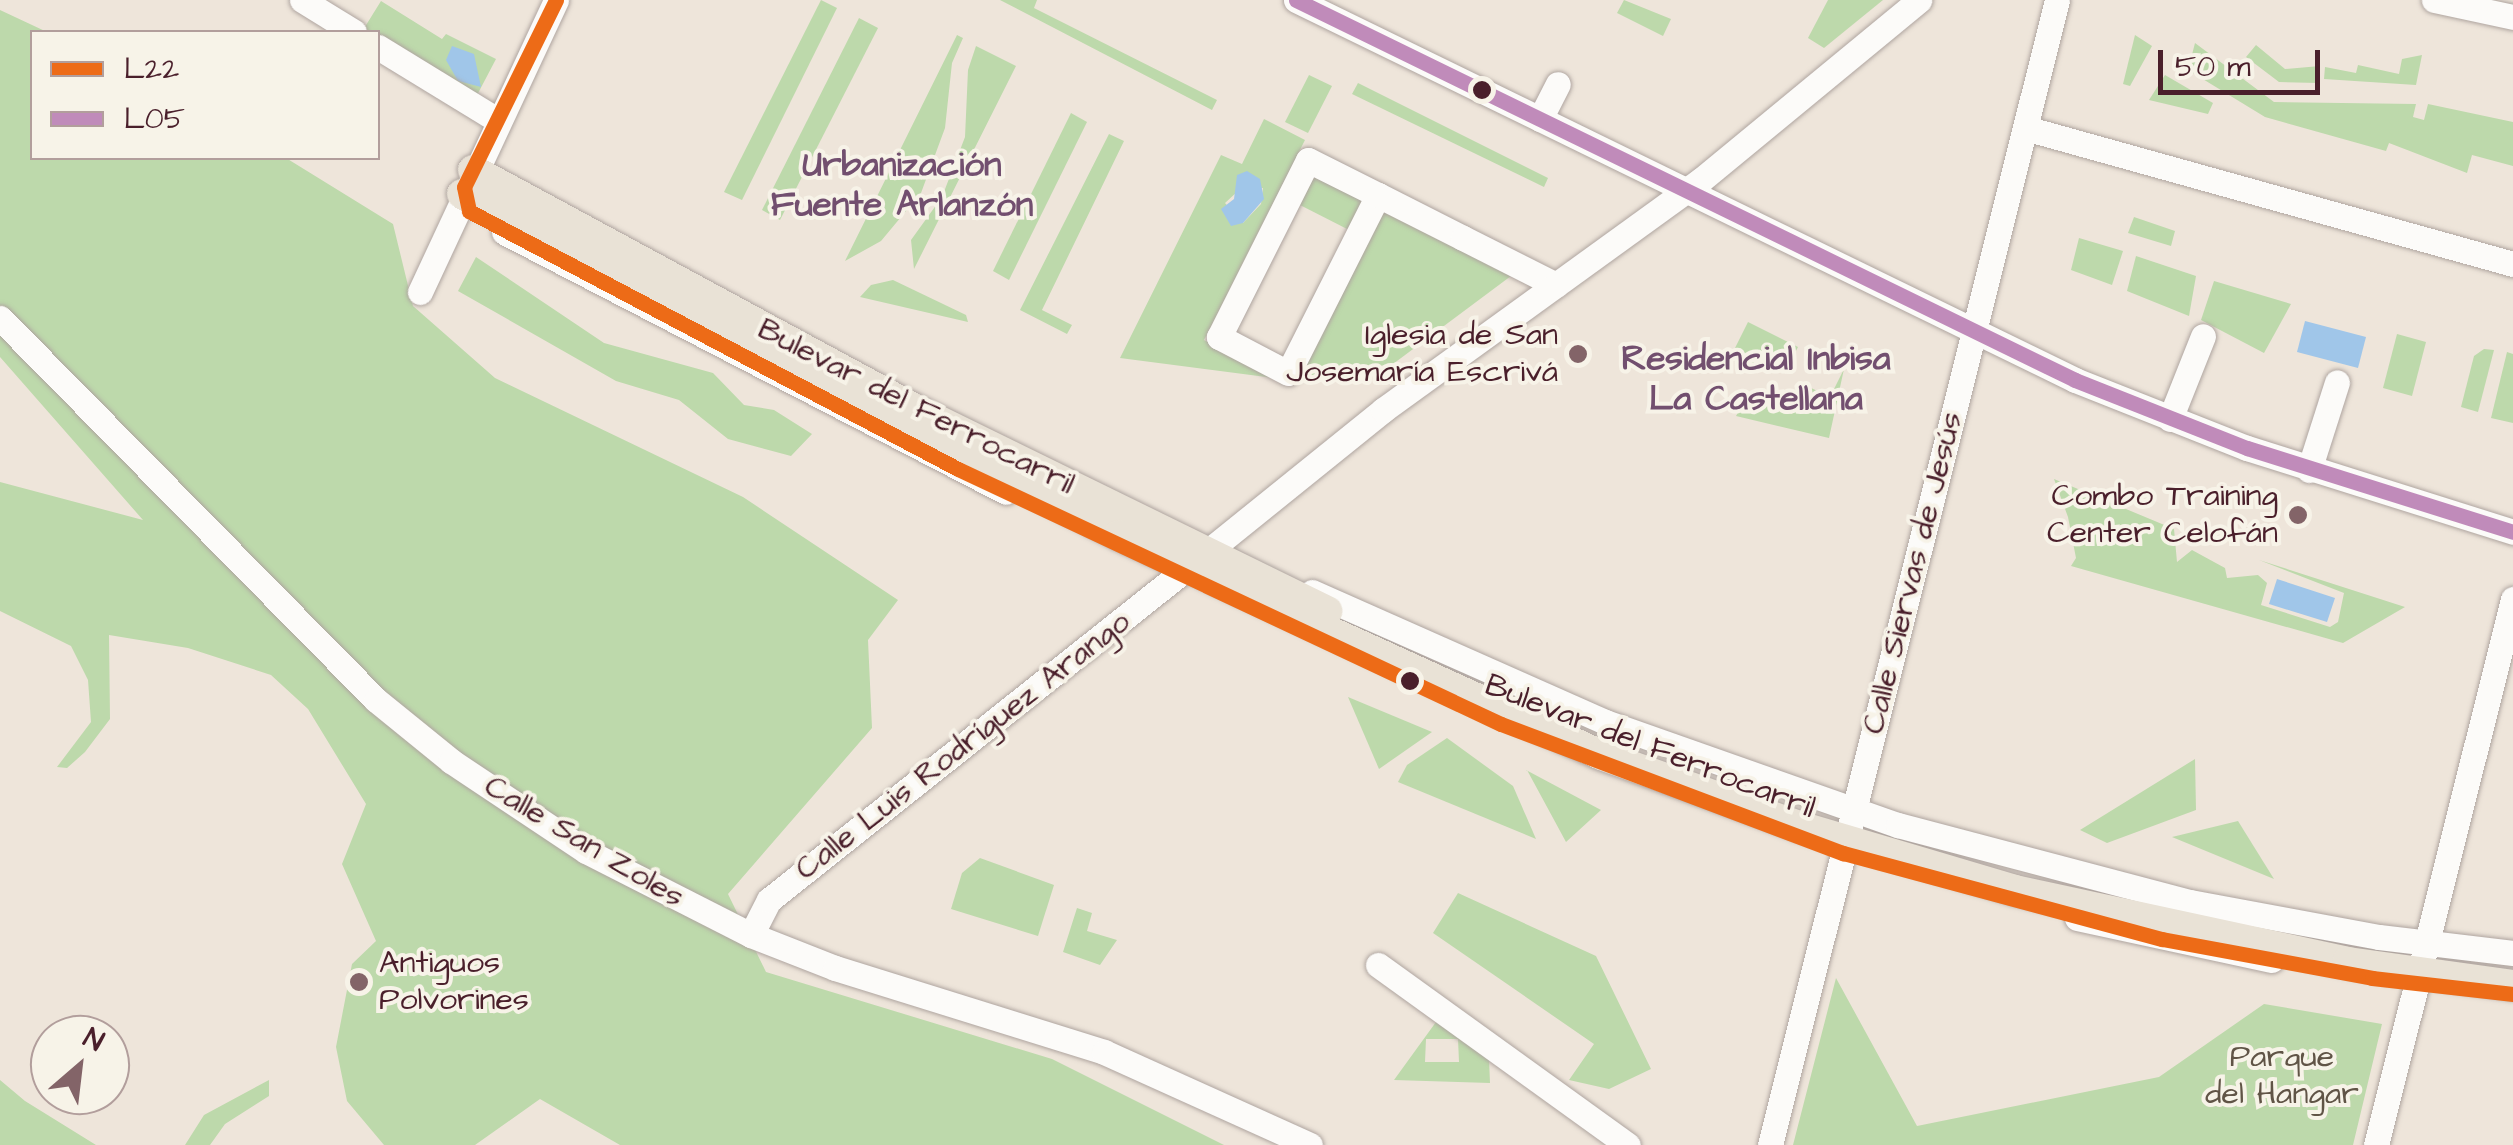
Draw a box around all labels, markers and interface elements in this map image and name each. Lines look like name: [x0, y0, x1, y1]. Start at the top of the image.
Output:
legend: [30, 30, 380, 160]
scale bar: [2163, 30, 2326, 92]
text: 50 m: [2175, 46, 2251, 88]
text: L22: [124, 48, 179, 90]
unlabelled marker: [1472, 80, 1492, 100]
text: L05: [124, 98, 185, 140]
district label: Urbanización Fuente Arlanzón: [771, 144, 1033, 226]
street label: Bulevar del Ferrocarril: [751, 310, 1081, 504]
place label: Iglesia de San Josemaría Escrivá: [1286, 317, 1558, 392]
district label: Residencial Inbisa La Castellana: [1621, 338, 1891, 420]
marker: Iglesia de San Josemaría Escrivá: [1567, 343, 1589, 365]
street label: Calle Siervas de Jesús: [1854, 408, 1972, 738]
place label: Combo Training Center Celofán: [2047, 478, 2278, 553]
marker: Combo Training Center Celofán: [2287, 504, 2309, 526]
street label: Calle Luis Rodríguez Arango: [788, 603, 1138, 889]
street label: Bulevar del Ferrocarril: [1479, 666, 1821, 828]
unlabelled marker: [1400, 671, 1420, 691]
street label: Calle San Zoles: [477, 767, 691, 917]
place label: Antiguos Polvorines: [379, 945, 529, 1020]
marker: Antiguos Polvorines: [348, 971, 370, 993]
north arrow: [30, 1015, 130, 1115]
text: N: [76, 1018, 110, 1061]
park label: Parque del Hangar: [2205, 1039, 2359, 1114]

